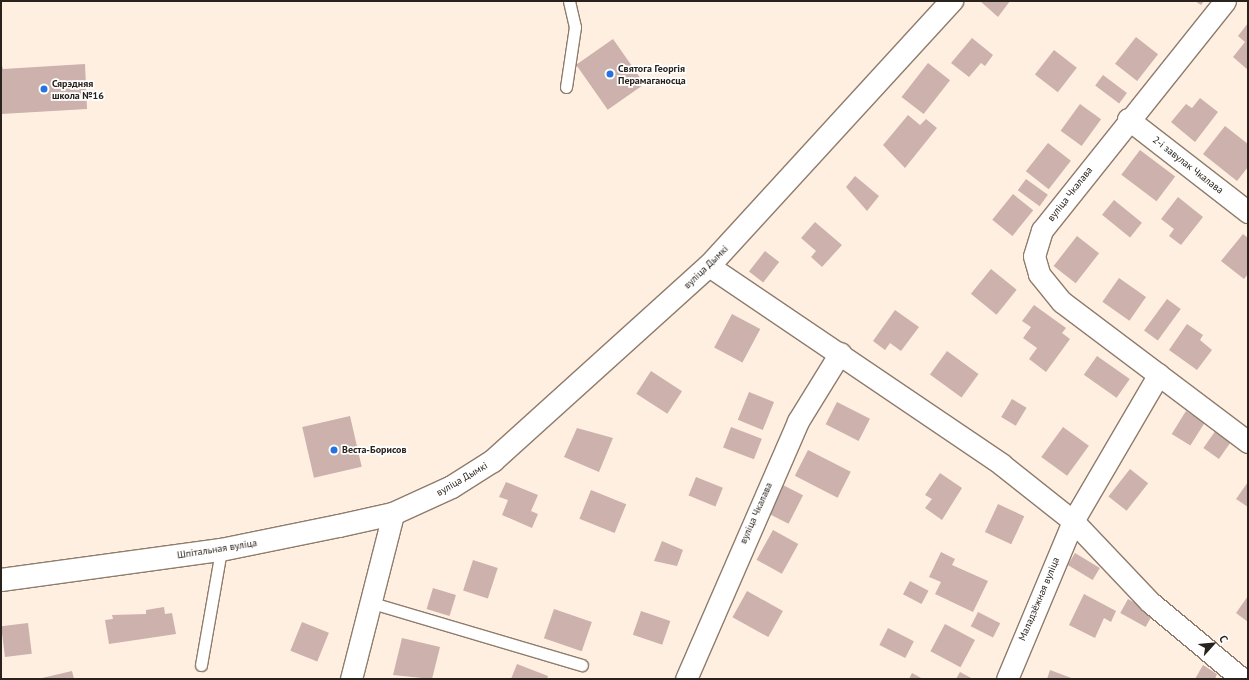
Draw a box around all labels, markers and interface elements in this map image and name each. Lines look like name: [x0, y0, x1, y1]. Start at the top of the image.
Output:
place label: Святога Георгія Перамаганосца: [618, 62, 686, 86]
marker: Святога Георгія Перамаганосца: [605, 69, 615, 79]
place label: Сярэдняя школа №16: [52, 77, 104, 100]
marker: Сярэдняя школа №16: [39, 84, 49, 94]
street label: 2-і завулак Чкалава: [1150, 134, 1226, 196]
street label: вуліца Чкалава: [1045, 164, 1095, 224]
street label: вуліца Дымкі: [681, 243, 731, 291]
place label: Веста-Борисов: [342, 444, 406, 456]
marker: Веста-Борисов: [329, 445, 339, 455]
street label: вуліца Дымкі: [434, 459, 490, 499]
street label: вуліца Чкалава: [737, 480, 775, 546]
street label: Шпітальная вуліца: [176, 537, 258, 561]
street label: Маладзёжная вуліца: [1016, 555, 1062, 643]
north arrow: [1193, 624, 1233, 664]
text: С: [1216, 633, 1231, 644]

